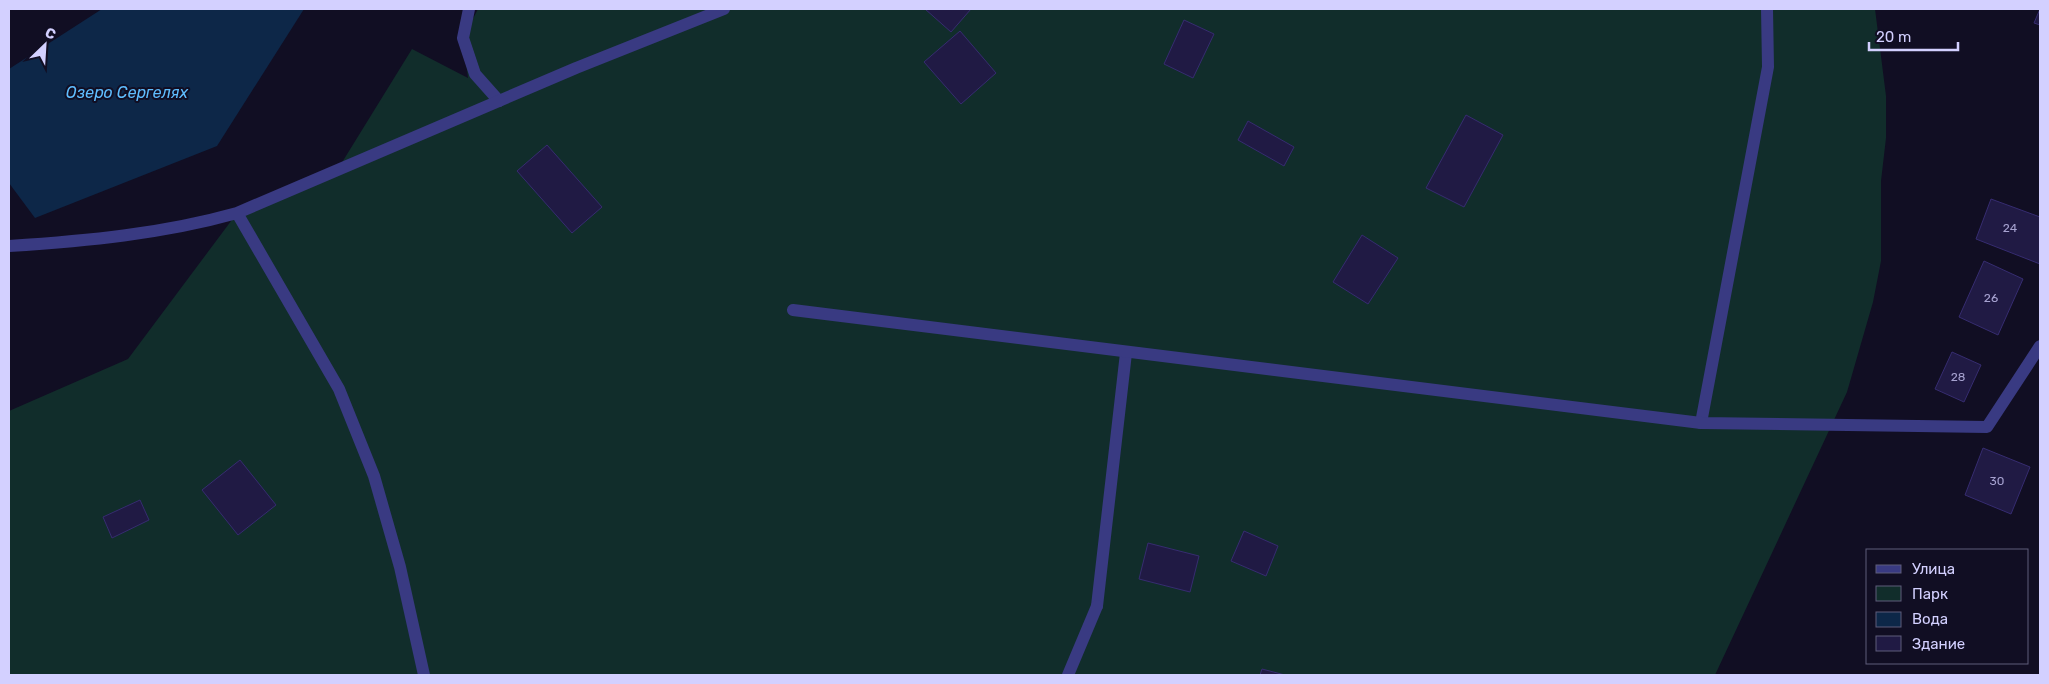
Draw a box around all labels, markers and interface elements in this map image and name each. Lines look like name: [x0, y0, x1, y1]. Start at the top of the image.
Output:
north arrow: [20, 20, 70, 70]
scale bar: [1869, 20, 1958, 52]
text: С: [42, 24, 58, 44]
text: 20 m: [1876, 28, 1911, 46]
water label: Озеро Сергелях: [66, 83, 189, 102]
house number: 24: [2003, 221, 2018, 235]
house number: 26: [1984, 291, 1998, 305]
house number: 28: [1951, 370, 1965, 384]
house number: 30: [1990, 474, 2004, 488]
legend: [1866, 549, 2029, 664]
text: Улица: [1912, 560, 1955, 578]
text: Парк: [1912, 585, 1948, 603]
text: Вода: [1912, 610, 1948, 628]
text: Здание: [1912, 635, 1965, 653]

